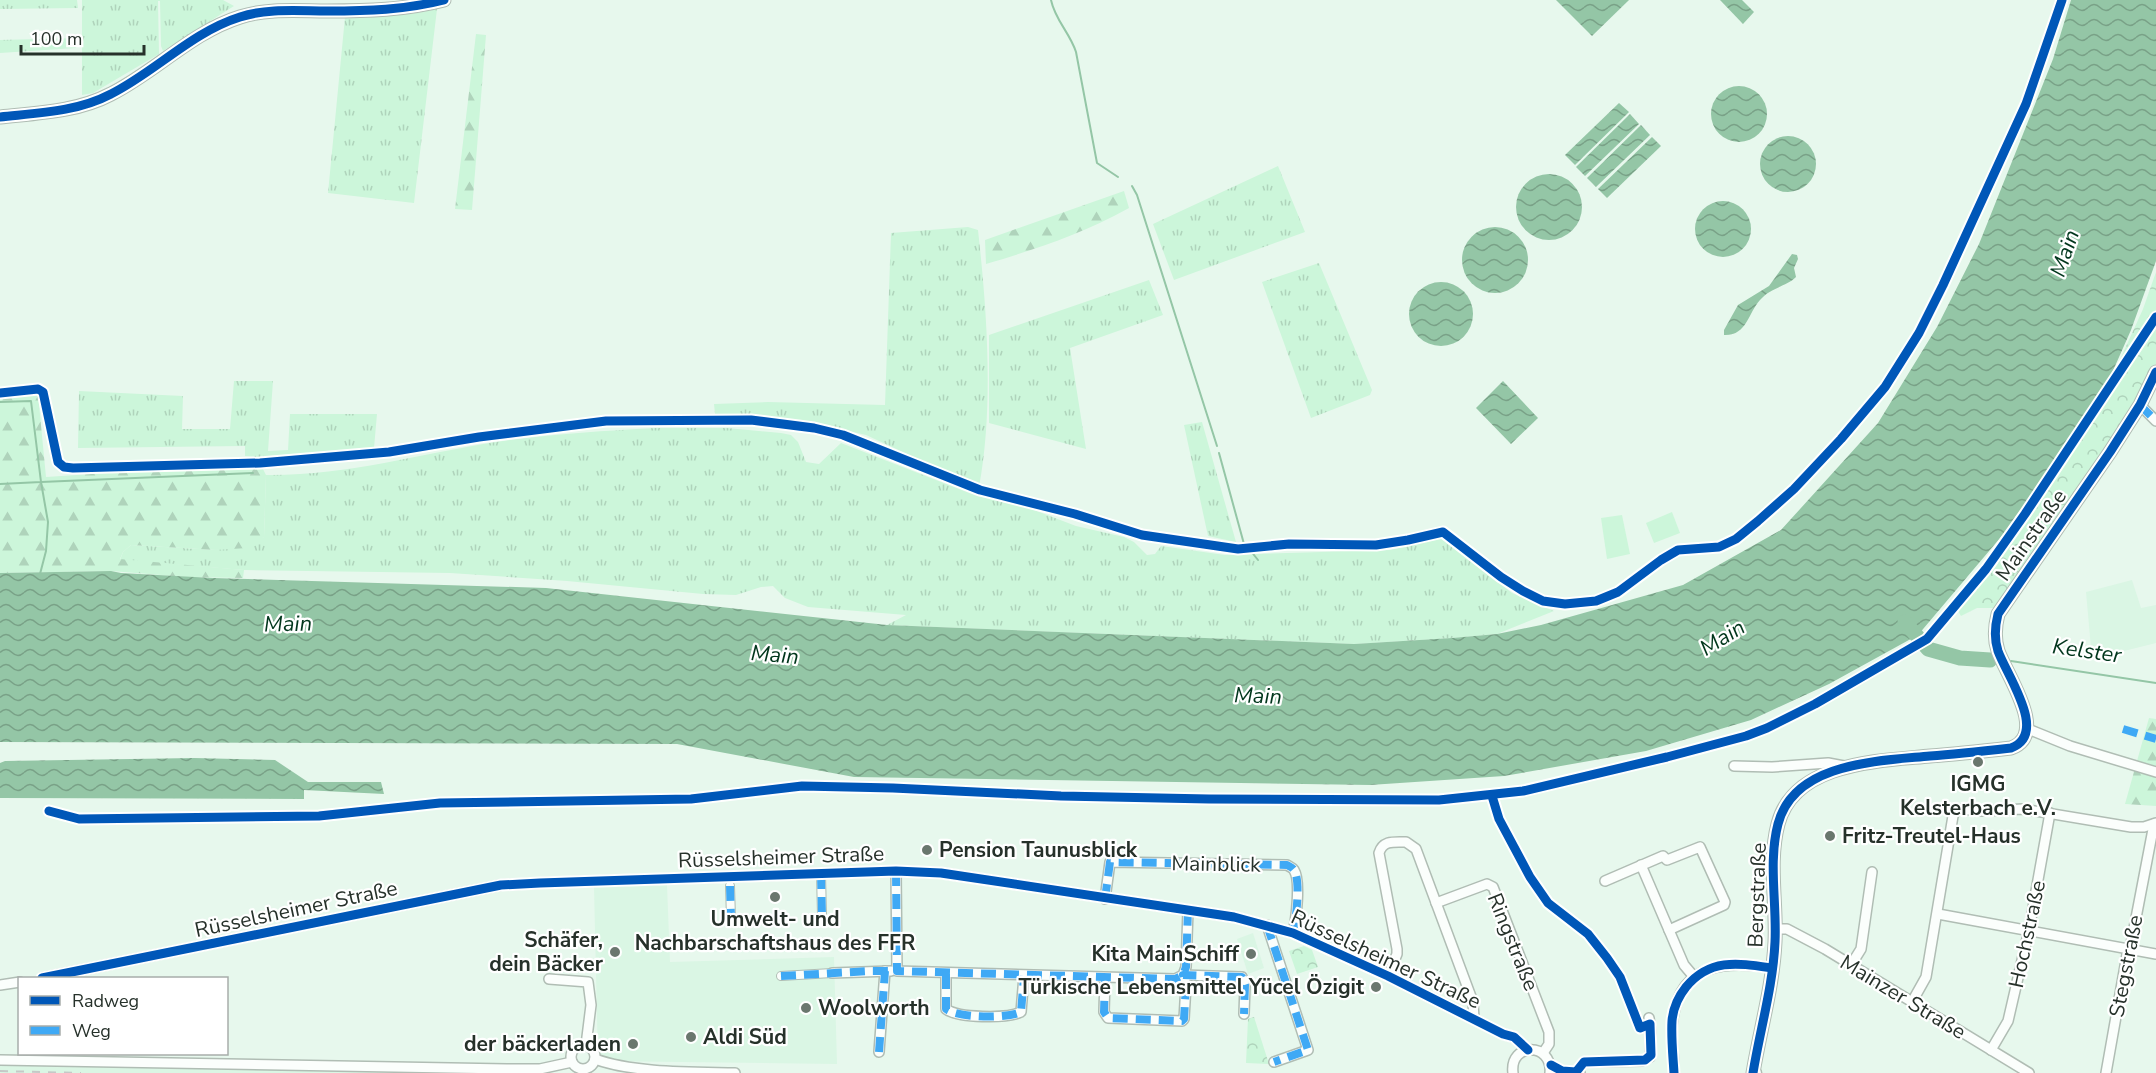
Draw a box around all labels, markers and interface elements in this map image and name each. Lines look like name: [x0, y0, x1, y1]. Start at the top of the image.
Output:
scale bar: [21, 18, 144, 56]
text: 100 m: [30, 27, 82, 51]
water label: Main: [2043, 226, 2087, 281]
street label: Mainstraße: [1989, 484, 2073, 586]
water label: Main: [264, 609, 312, 639]
water label: Main: [1694, 612, 1751, 663]
water label: Kelster: [2050, 631, 2124, 671]
water label: Main: [750, 638, 800, 672]
water label: Main: [1233, 680, 1283, 712]
marker: IGMG Kelsterbach e.V.: [1971, 755, 1985, 769]
place label: IGMG Kelsterbach e.V.: [1900, 770, 2056, 822]
place label: Fritz-Treutel-Haus: [1842, 822, 2021, 850]
marker: Fritz-Treutel-Haus: [1823, 829, 1837, 843]
place label: Pension Taunusblick: [939, 836, 1138, 864]
street label: Rüsselsheimer Straße: [677, 839, 885, 875]
street label: Bergstraße: [1741, 842, 1773, 948]
marker: Pension Taunusblick: [920, 843, 934, 857]
street label: Mainblick: [1171, 849, 1261, 879]
street label: Rüsselsheimer Straße: [192, 874, 400, 944]
street label: Hochstraße: [2002, 878, 2052, 990]
street label: Ringstraße: [1481, 889, 1545, 995]
marker: Umwelt- und Nachbarschaftshaus des FFR: [768, 890, 782, 904]
street label: Rüsselsheimer Straße: [1287, 903, 1485, 1015]
place label: Umwelt- und Nachbarschaftshaus des FFR: [635, 905, 916, 957]
street label: Stegstraße: [2102, 912, 2150, 1020]
place label: Schäfer, dein Bäcker: [489, 926, 604, 978]
place label: Kita MainSchiff: [1092, 940, 1239, 968]
marker: Schäfer, dein Bäcker: [608, 945, 622, 959]
marker: Kita MainSchiff: [1244, 947, 1258, 961]
street label: Mainzer Straße: [1835, 948, 1971, 1046]
place label: Türkische Lebensmittel Yücel Özigit: [1019, 973, 1365, 1001]
legend: [18, 977, 228, 1055]
marker: Türkische Lebensmittel Yücel Özigit: [1369, 980, 1383, 994]
text: Radweg: [72, 989, 139, 1013]
place label: Woolworth: [818, 994, 930, 1022]
marker: Woolworth: [799, 1001, 813, 1015]
text: Weg: [72, 1019, 111, 1043]
place label: Aldi Süd: [703, 1023, 787, 1051]
place label: der bäckerladen: [464, 1030, 621, 1058]
marker: Aldi Süd: [684, 1030, 698, 1044]
marker: der bäckerladen: [626, 1037, 640, 1051]

